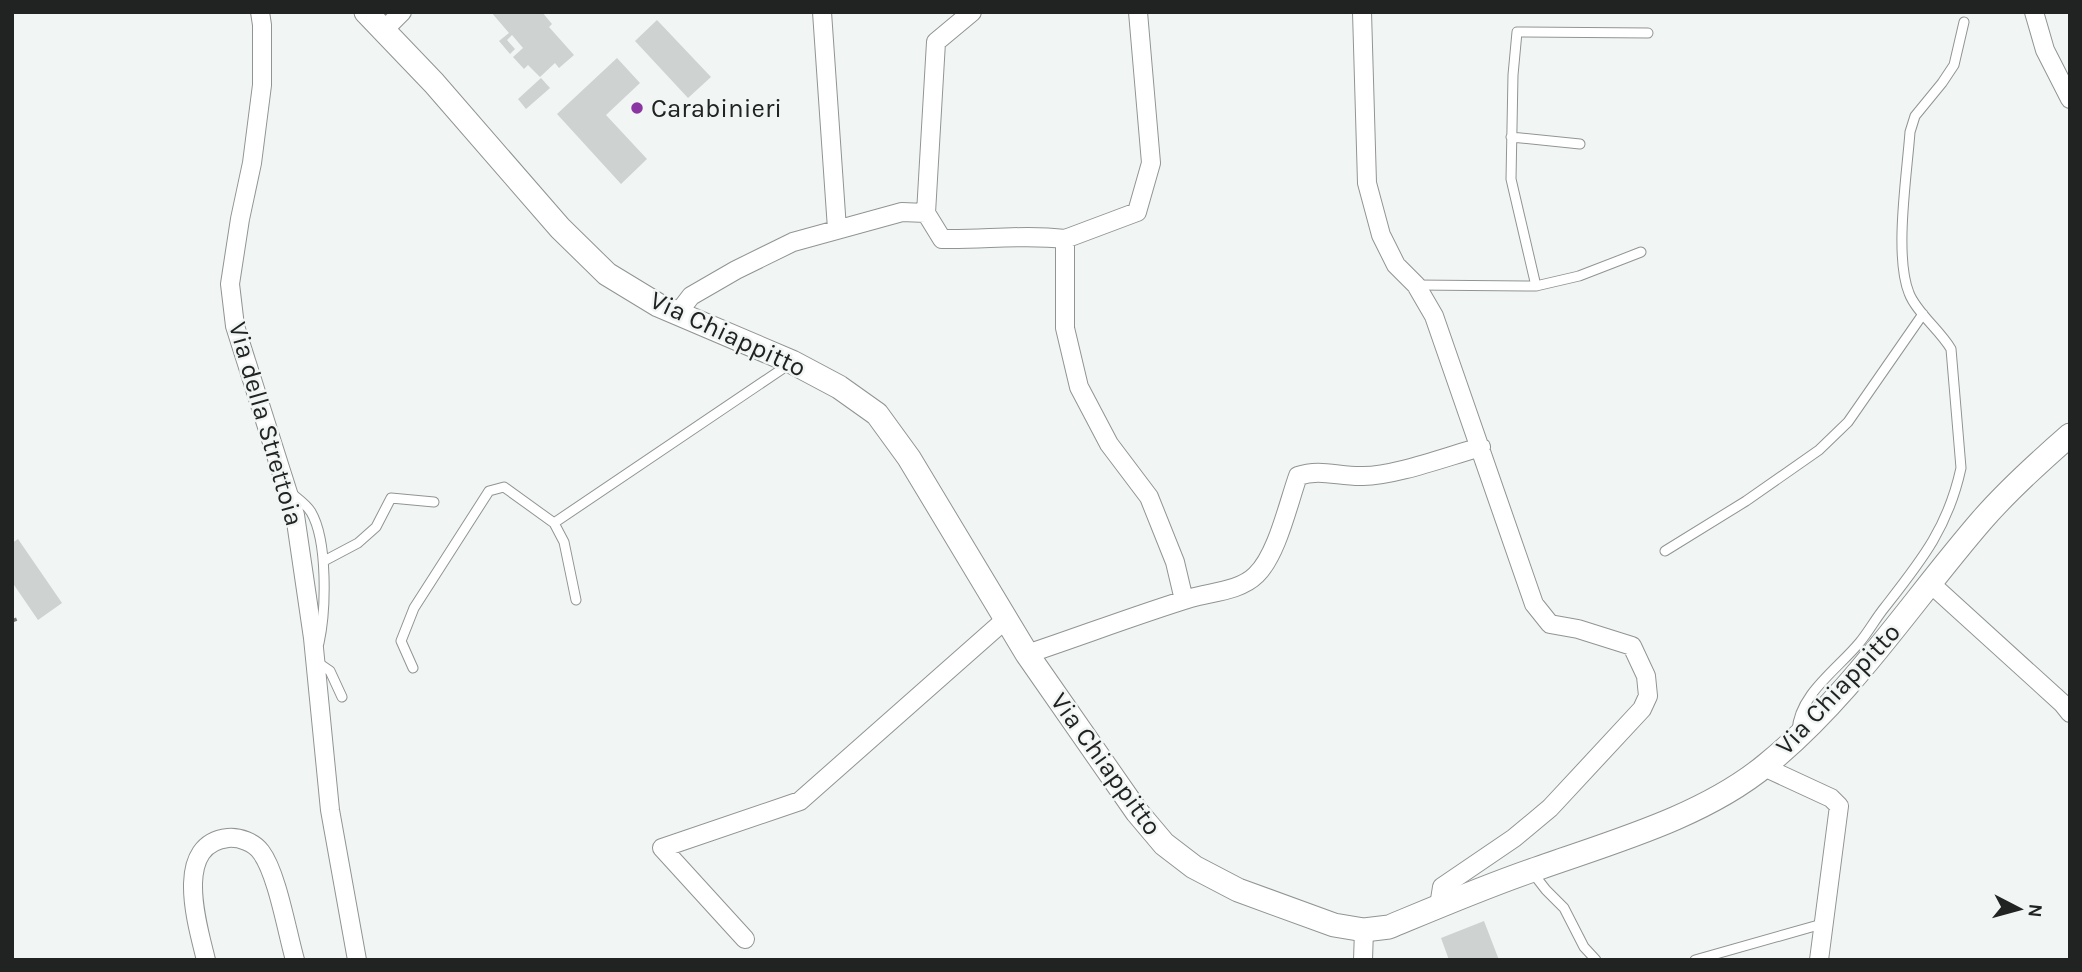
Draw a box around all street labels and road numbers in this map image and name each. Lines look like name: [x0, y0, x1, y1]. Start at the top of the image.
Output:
street label: Via Chiappitto: [645, 284, 811, 384]
street label: Via della Strettoia: [222, 318, 310, 530]
street label: Via Chiappitto: [1769, 617, 1907, 761]
street label: Via Chiappitto: [1044, 687, 1168, 841]

